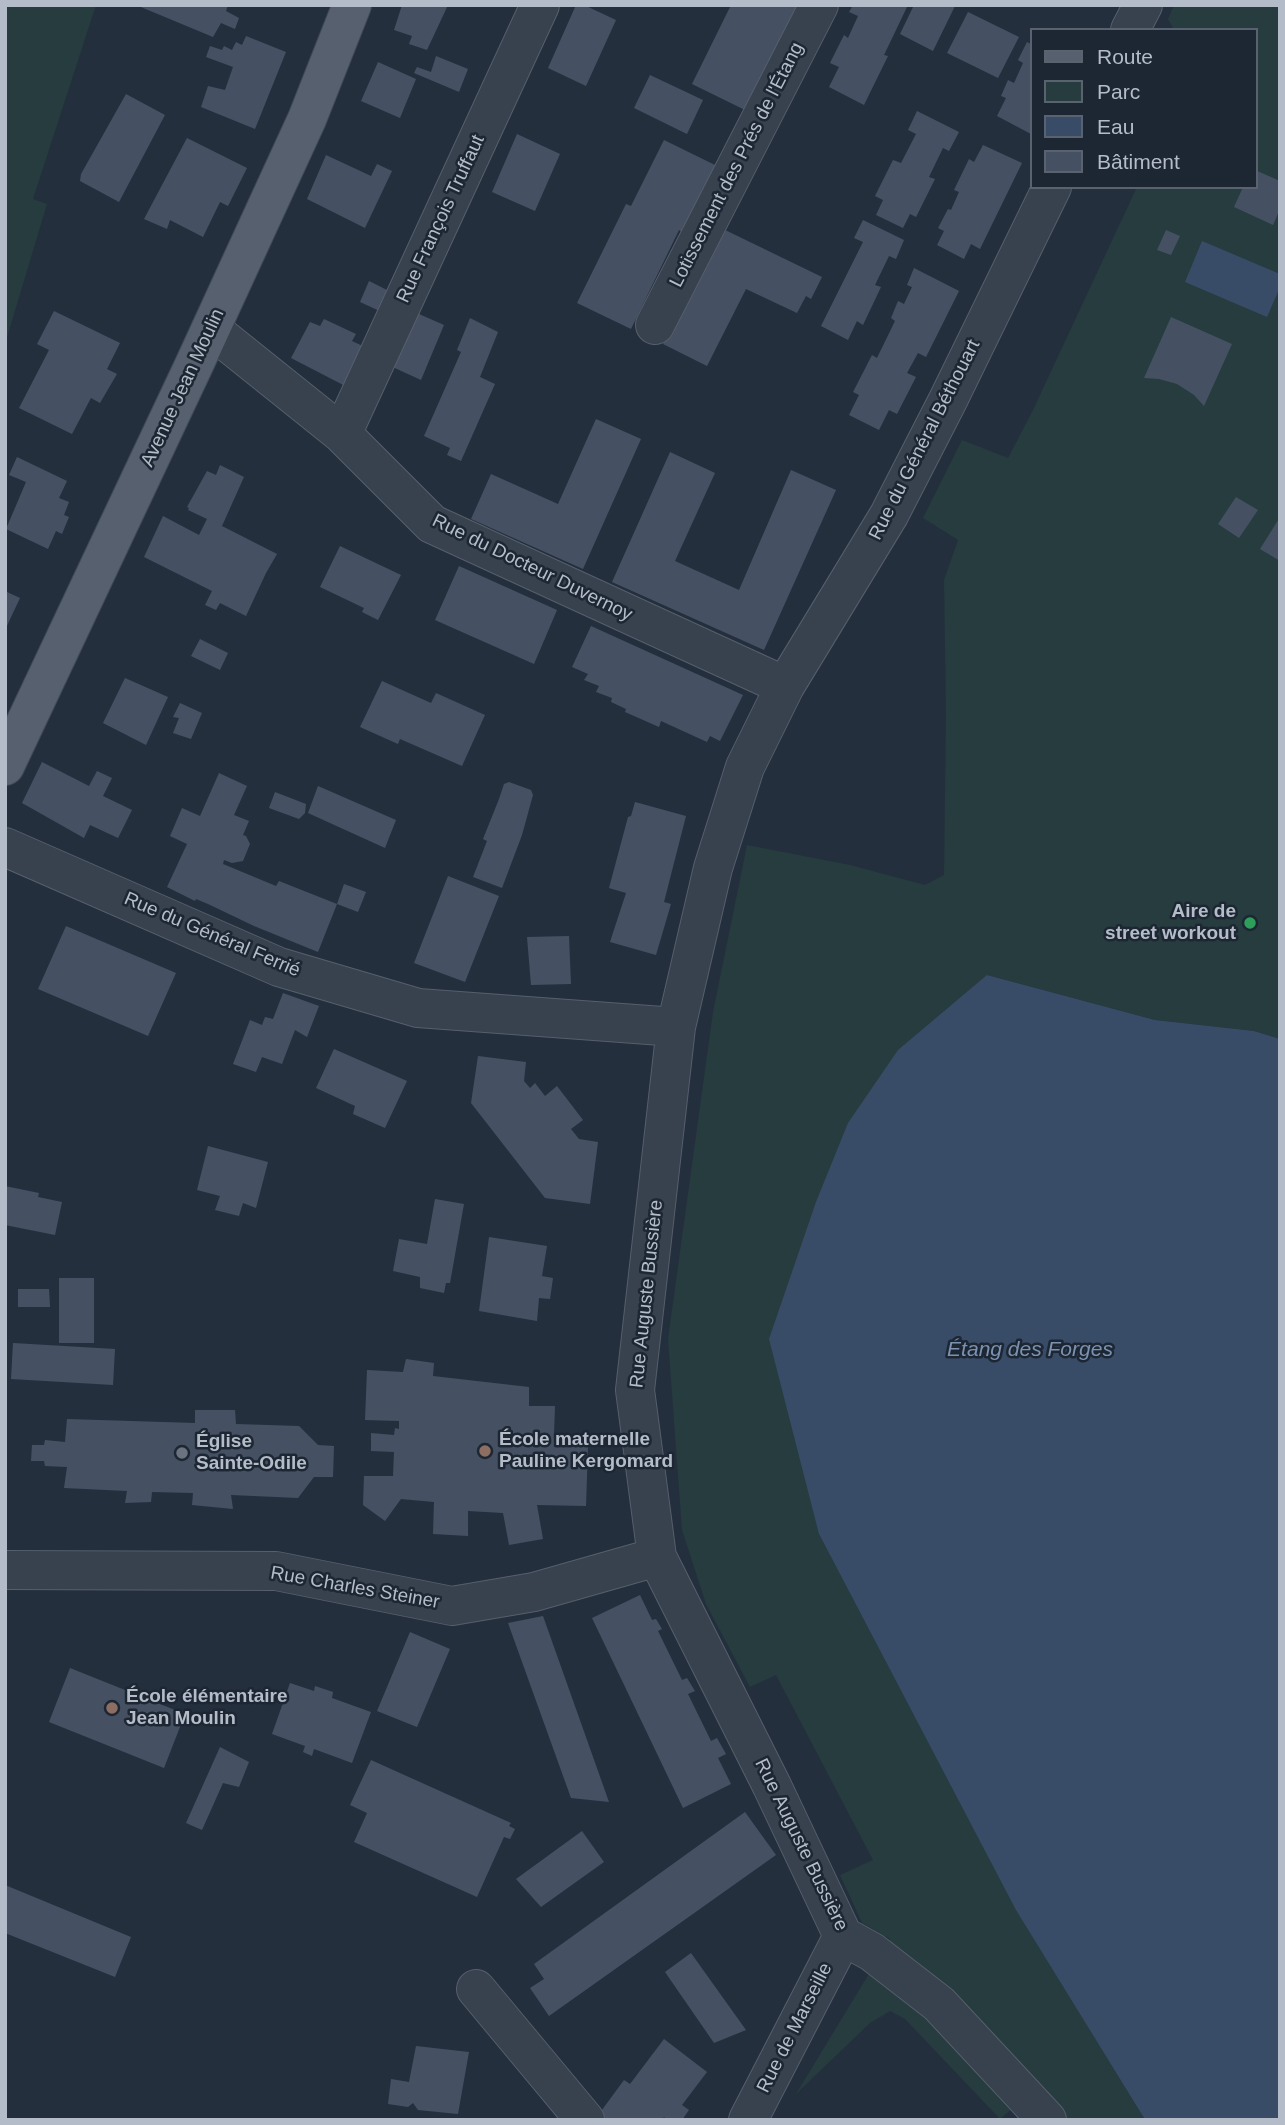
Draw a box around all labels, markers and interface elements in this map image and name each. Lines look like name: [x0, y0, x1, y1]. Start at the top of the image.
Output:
legend: [1030, 28, 1257, 189]
street label: Lotissement des Prés de l'Étang: [665, 39, 809, 291]
text: Route: [1097, 45, 1153, 68]
text: Parc: [1097, 80, 1140, 103]
text: Eau: [1097, 115, 1134, 138]
street label: Rue François Truffaut: [392, 131, 490, 307]
text: Bâtiment: [1097, 150, 1180, 173]
street label: Avenue Jean Moulin: [136, 305, 230, 471]
street label: Rue du Général Béthouart: [864, 336, 986, 544]
street label: Rue du Docteur Duvernoy: [428, 510, 636, 626]
street label: Rue du Général Ferrié: [121, 888, 303, 982]
place label: Aire de street workout: [1105, 901, 1236, 945]
marker: Aire de street workout: [1242, 915, 1258, 931]
street label: Rue Auguste Bussière: [626, 1199, 668, 1389]
water label: Étang des Forges: [947, 1337, 1113, 1363]
place label: École maternelle Pauline Kergomard: [499, 1429, 673, 1473]
place label: Église Sainte-Odile: [196, 1431, 307, 1475]
marker: École maternelle Pauline Kergomard: [477, 1443, 493, 1459]
marker: Église Sainte-Odile: [174, 1445, 190, 1461]
street label: Rue Charles Steiner: [269, 1562, 441, 1614]
place label: École élémentaire Jean Moulin: [126, 1686, 288, 1730]
marker: École élémentaire Jean Moulin: [104, 1700, 120, 1716]
street label: Rue Auguste Bussière: [749, 1755, 853, 1935]
street label: Rue de Marseille: [752, 1959, 838, 2097]

